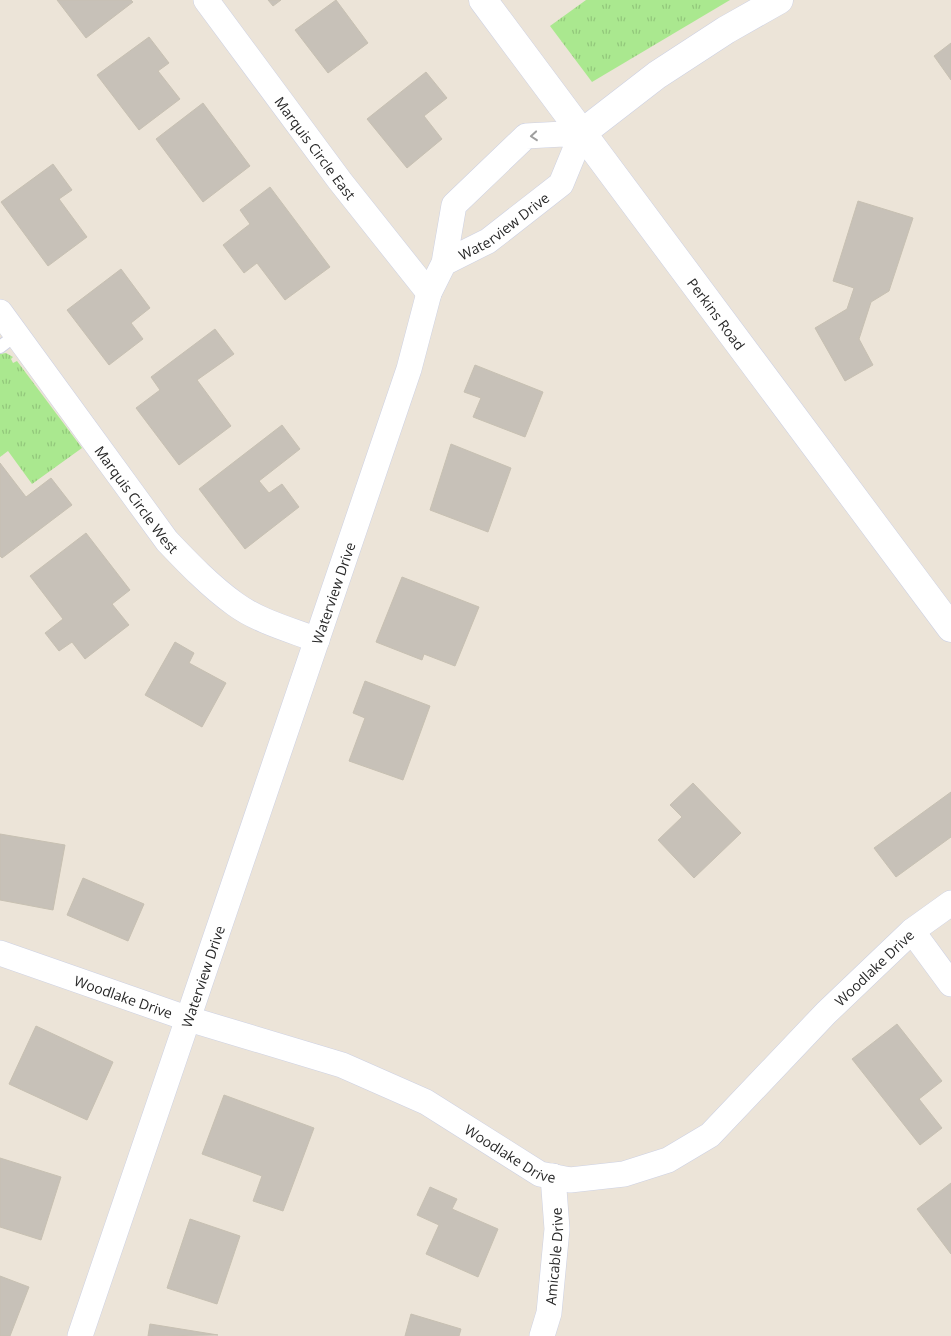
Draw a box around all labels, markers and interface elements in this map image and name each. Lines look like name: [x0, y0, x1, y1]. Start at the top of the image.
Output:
street label: Marquis Circle East: [271, 92, 360, 203]
one-way arrow: [529, 130, 537, 141]
street label: Waterview Drive: [455, 188, 553, 264]
street label: Perkins Road: [684, 274, 750, 353]
street label: Marquis Circle West: [91, 442, 183, 557]
street label: Waterview Drive: [307, 539, 359, 646]
street label: Waterview Drive: [176, 923, 229, 1030]
street label: Woodlake Drive: [830, 925, 918, 1010]
street label: Woodlake Drive: [72, 970, 175, 1022]
street label: Woodlake Drive: [461, 1119, 558, 1186]
street label: Amicable Drive: [540, 1207, 567, 1306]

